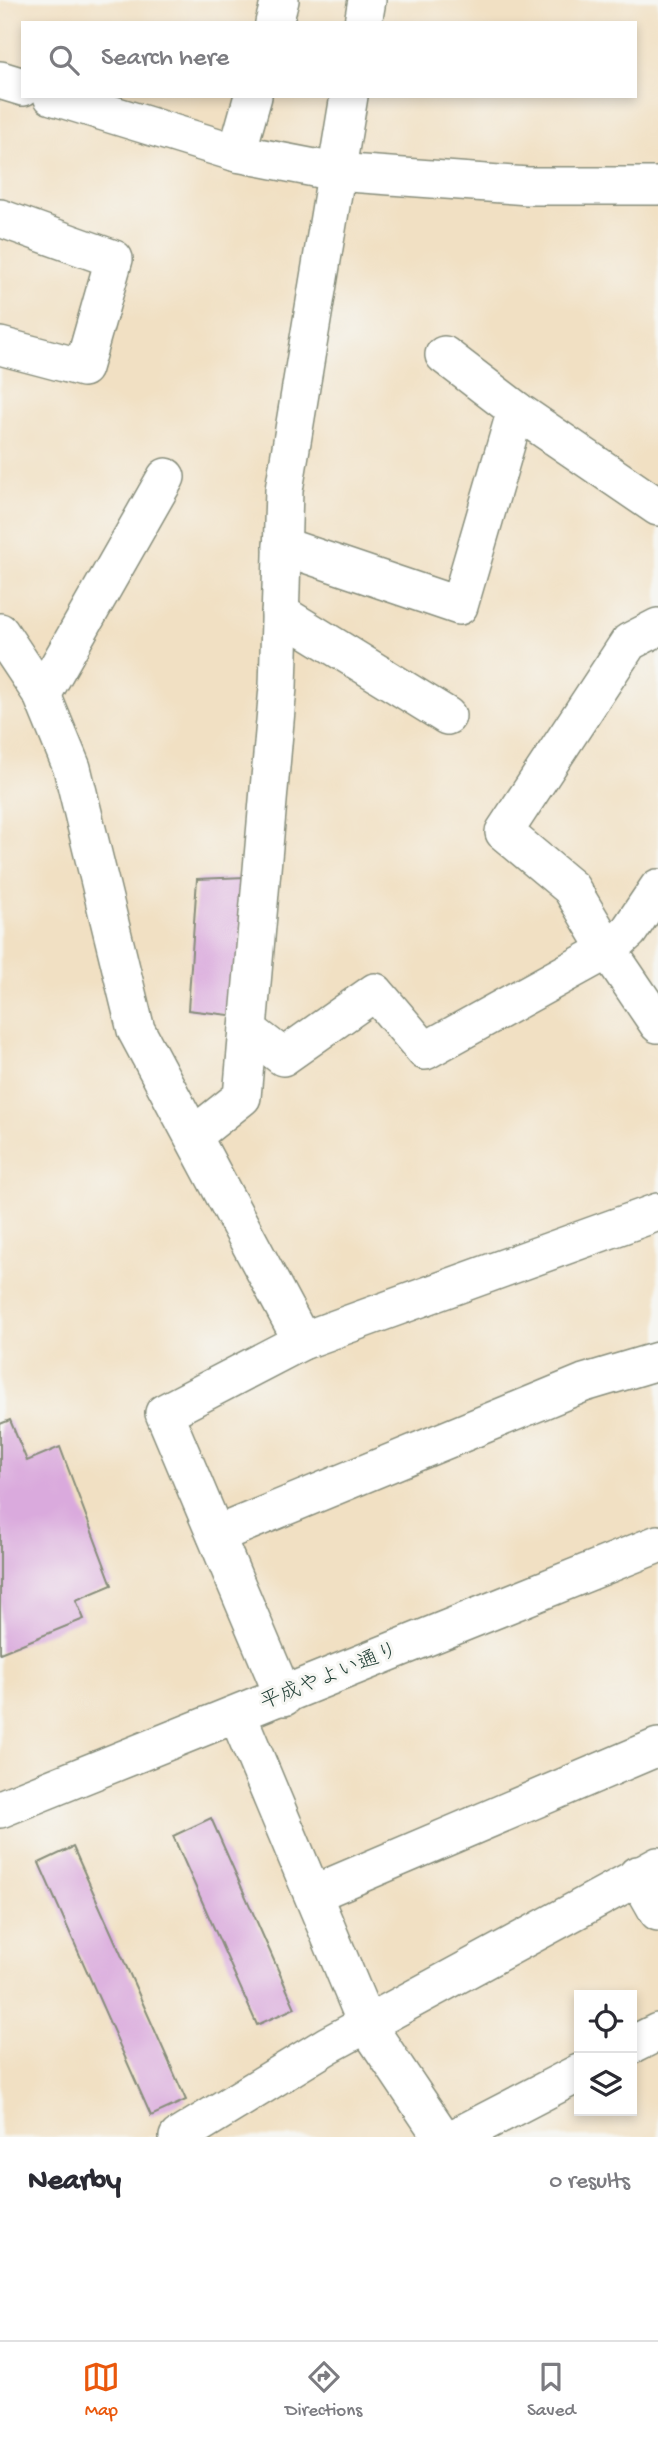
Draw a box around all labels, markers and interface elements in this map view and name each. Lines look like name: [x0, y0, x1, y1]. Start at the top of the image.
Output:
search box: [21, 21, 637, 98]
icon: search: [45, 41, 83, 79]
text: Search here: [101, 44, 229, 75]
street label: 平成やよい通り: [257, 1638, 403, 1717]
map controls: [574, 1990, 637, 2116]
button: locate: [574, 1990, 637, 2053]
button: layers: [574, 2053, 637, 2116]
text: Nearby: [28, 2165, 121, 2200]
text: 0 results: [549, 2169, 630, 2196]
tab: Map: [82, 2358, 120, 2423]
tab: Directions: [285, 2358, 362, 2423]
tab: Saved: [527, 2358, 576, 2423]

